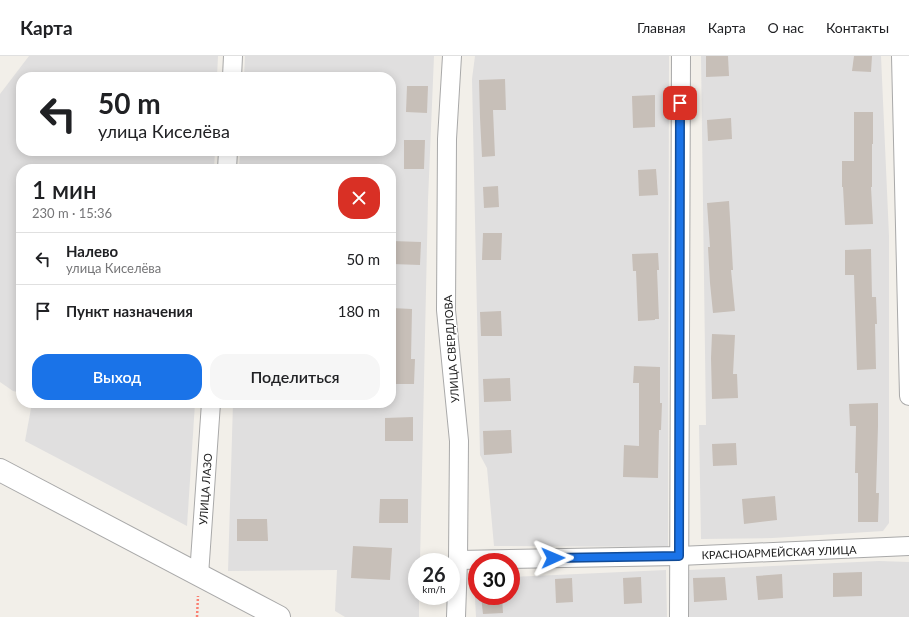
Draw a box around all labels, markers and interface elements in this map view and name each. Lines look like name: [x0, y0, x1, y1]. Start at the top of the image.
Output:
text: Карта: [20, 16, 73, 39]
text: Главная: [637, 19, 686, 36]
text: Карта: [708, 19, 746, 36]
text: О нас: [768, 19, 804, 36]
text: Контакты: [826, 19, 889, 36]
text: 50 m: [98, 86, 161, 120]
pin: [663, 86, 697, 120]
icon: left: [32, 88, 84, 140]
icon: arrive: [669, 92, 691, 114]
text: улица Киселёва: [98, 120, 230, 142]
text: 1 мин: [32, 175, 96, 204]
button: close: [338, 177, 380, 219]
text: 230 m · 15:36: [32, 205, 112, 221]
text: Налево: [66, 242, 118, 260]
icon: left: [32, 248, 54, 270]
text: 50 m: [346, 250, 380, 268]
text: улица Киселёва: [66, 260, 161, 276]
street label: УЛИЦА СВЕРДЛОВА: [441, 294, 461, 403]
icon: arrive: [32, 300, 54, 322]
text: Пункт назначения: [66, 302, 193, 320]
text: 180 m: [338, 302, 380, 320]
button: Выход: [32, 354, 202, 400]
button: Поделиться: [210, 354, 380, 400]
street label: УЛИЦА ЛАЗО: [196, 452, 214, 525]
position arrow: [532, 537, 574, 579]
street label: КРАСНОАРМЕЙСКАЯ УЛИЦА: [701, 543, 857, 561]
speed limit sign: 30: [468, 553, 520, 605]
text: 26: [422, 562, 446, 586]
text: km/h: [422, 583, 446, 595]

